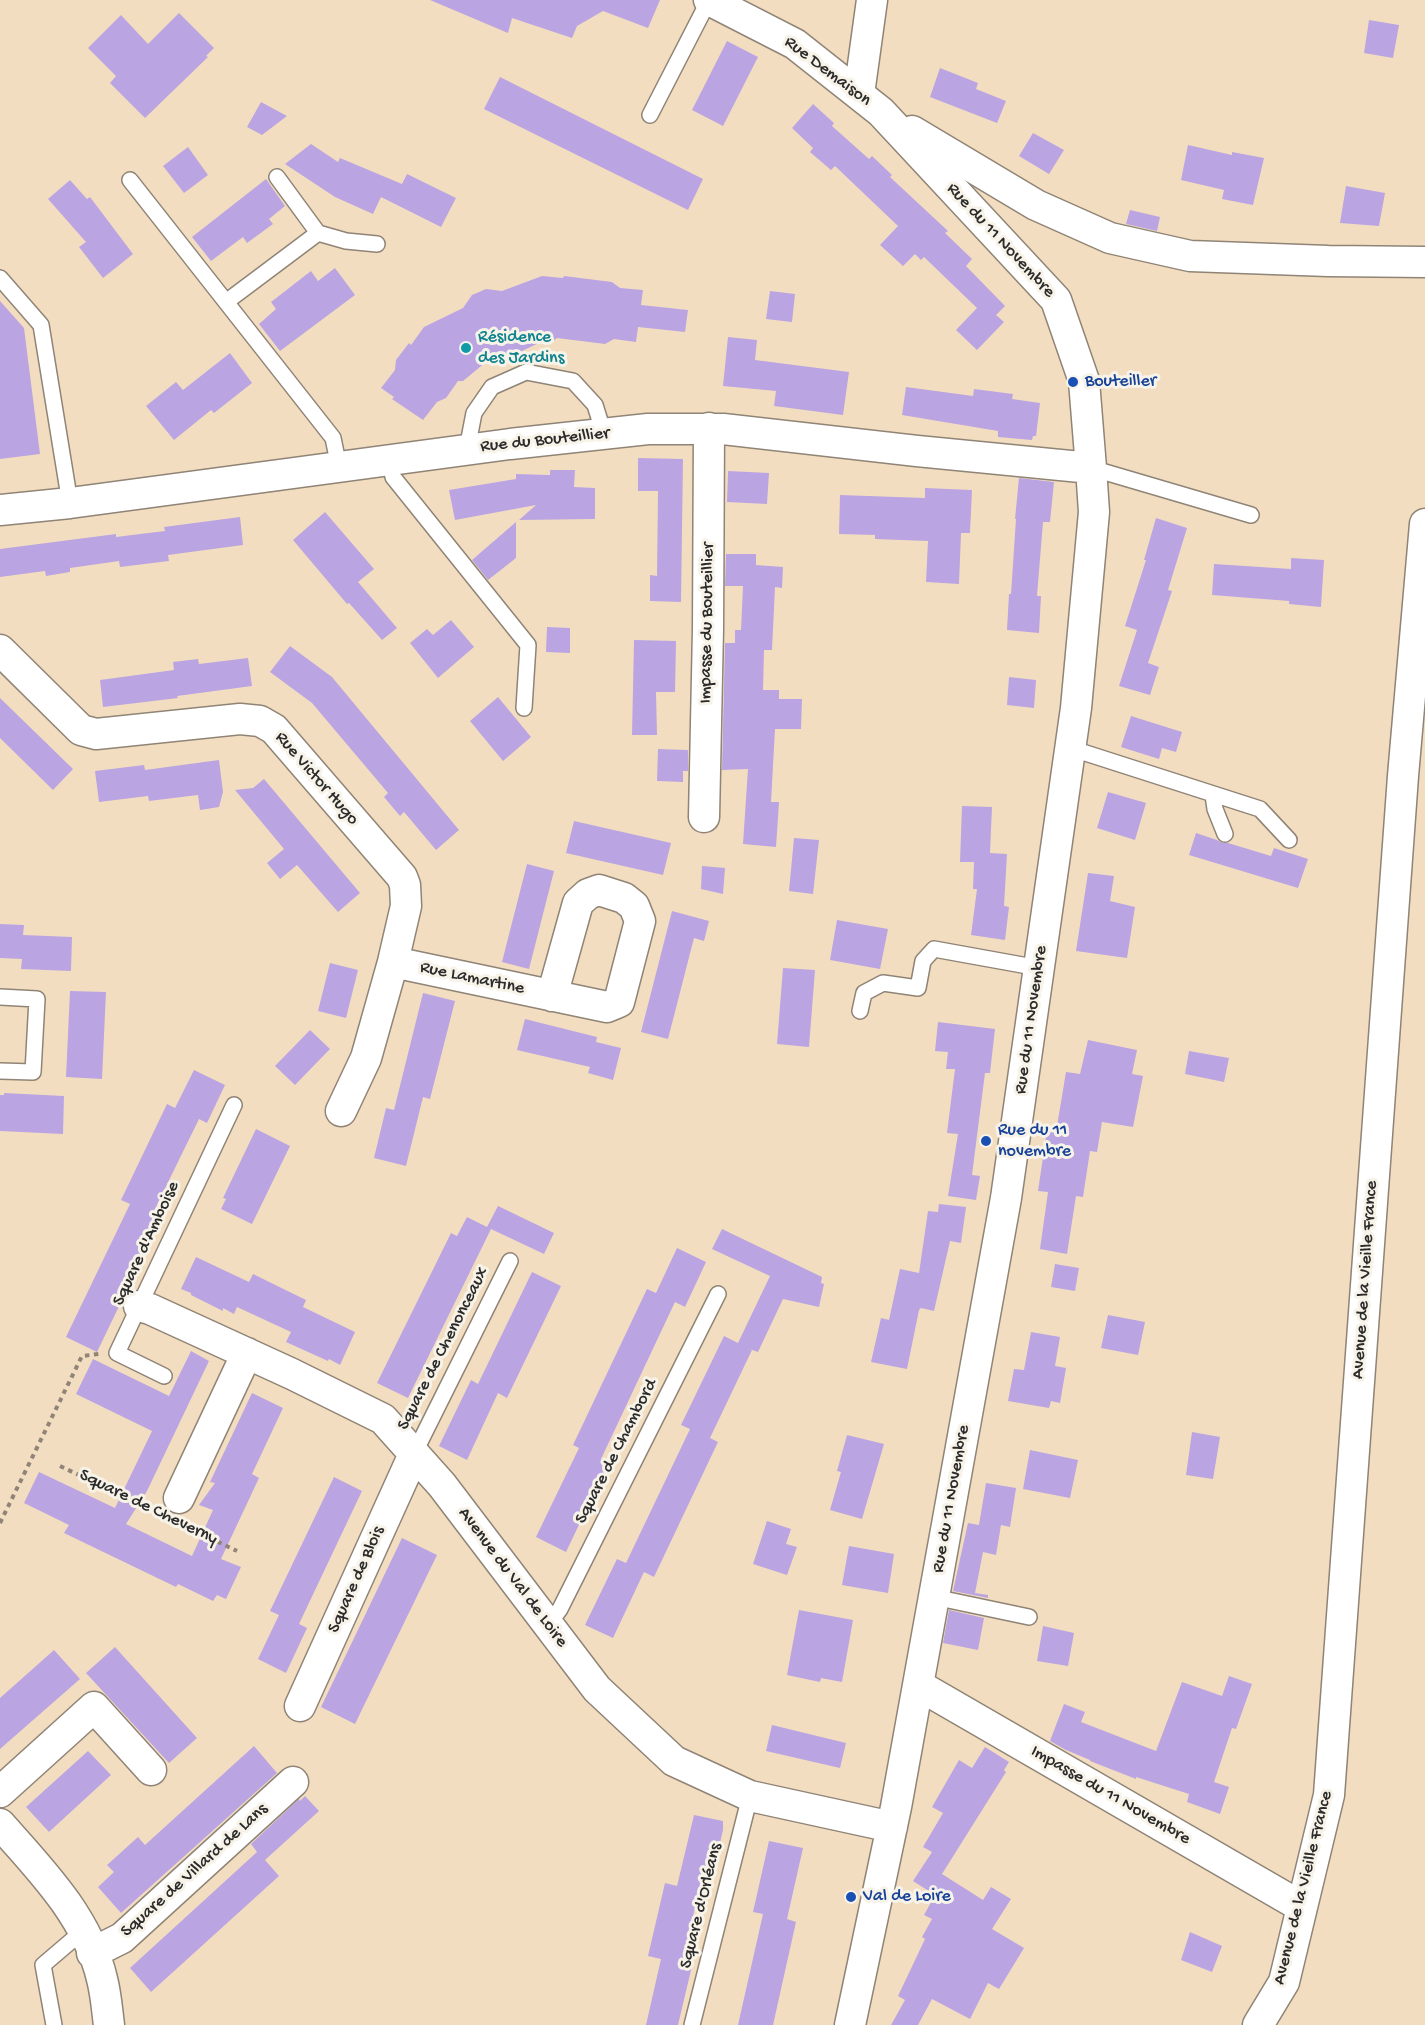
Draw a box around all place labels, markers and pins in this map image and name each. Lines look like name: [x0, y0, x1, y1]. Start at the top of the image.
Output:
place label: Résidence des Jardins: [478, 327, 564, 370]
marker: Résidence des Jardins: [459, 341, 473, 355]
place label: Bouteiller: [1085, 371, 1156, 393]
marker: Bouteiller: [1066, 375, 1080, 389]
place label: Rue du 11 novembre: [998, 1120, 1071, 1162]
marker: Rue du 11 novembre: [979, 1134, 993, 1148]
place label: Val de Loire: [863, 1886, 951, 1908]
marker: Val de Loire: [844, 1890, 858, 1904]

